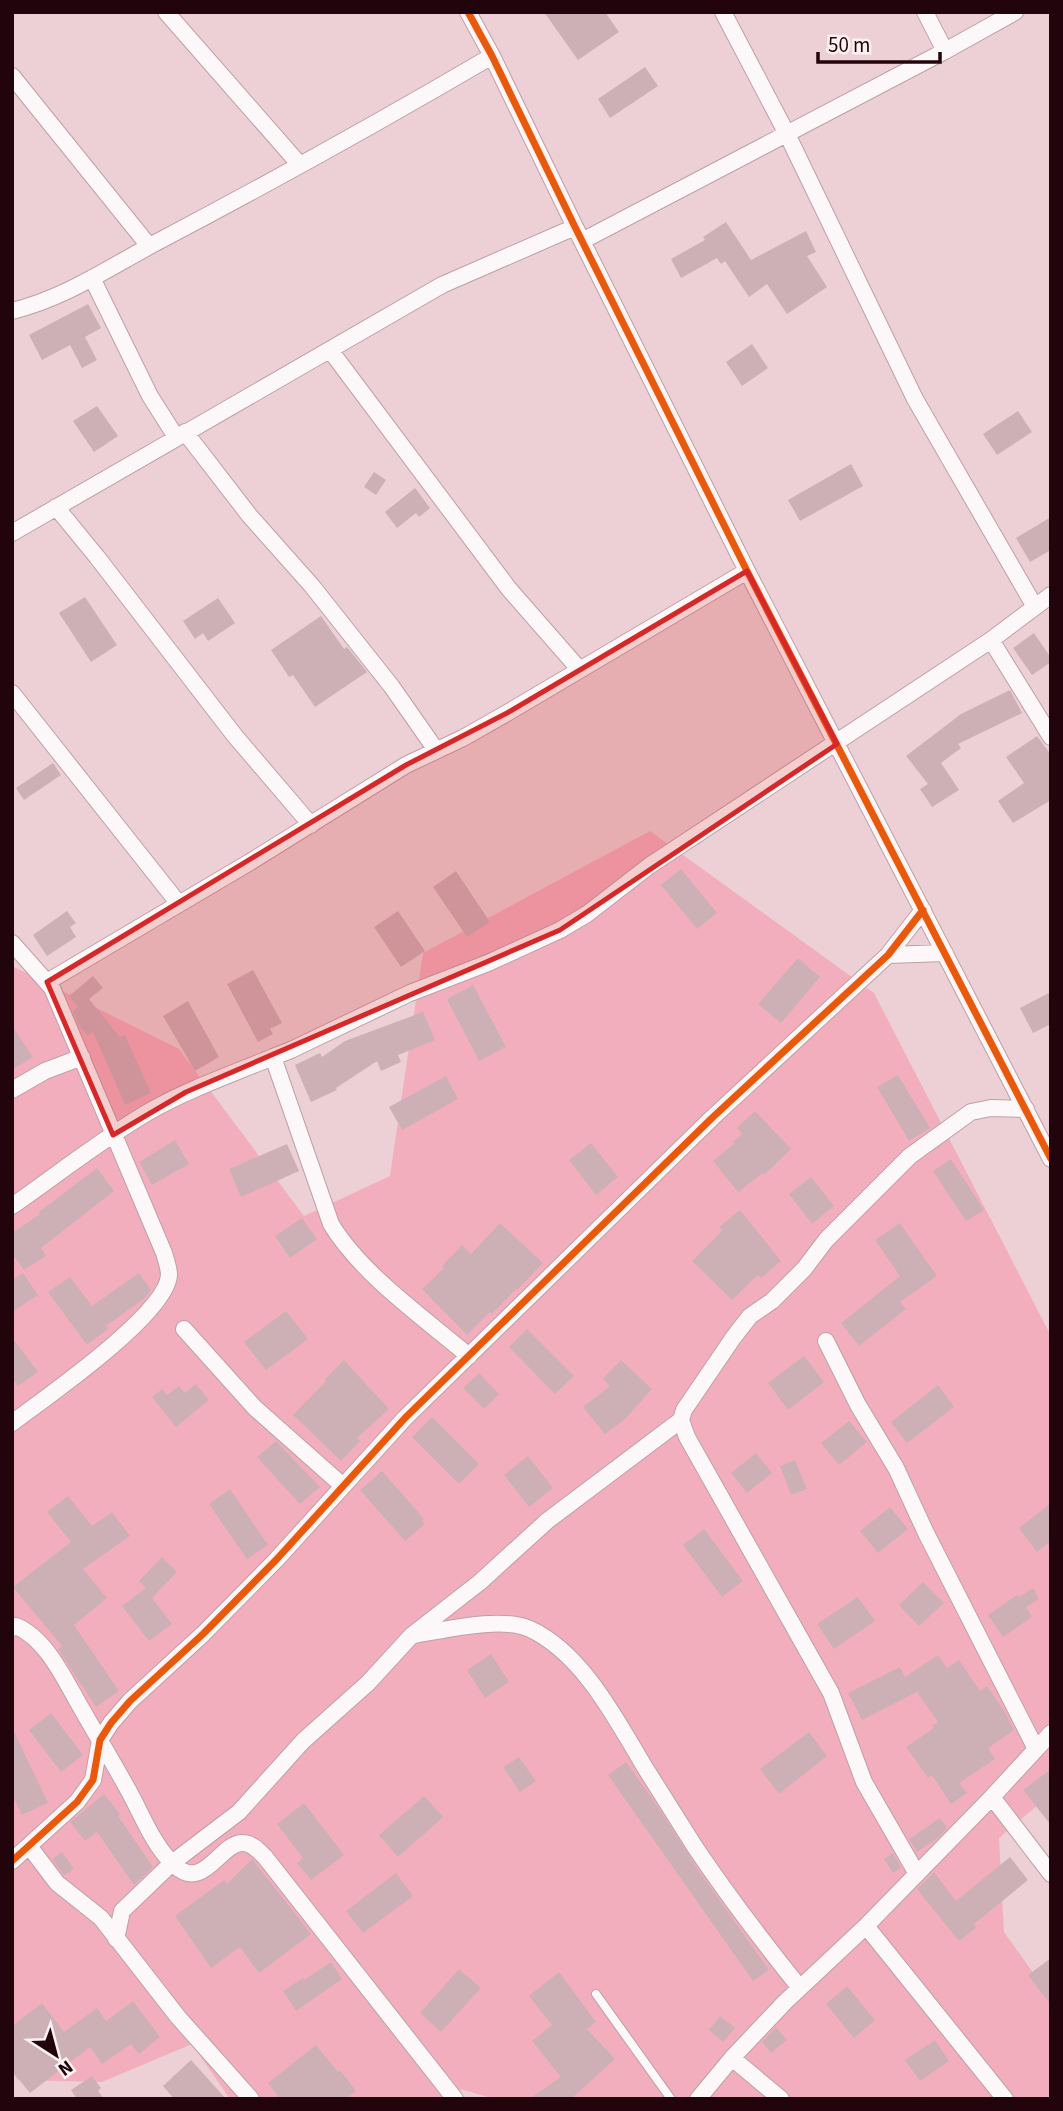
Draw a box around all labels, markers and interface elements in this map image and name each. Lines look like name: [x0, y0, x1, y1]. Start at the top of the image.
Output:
scale bar: [818, 21, 940, 65]
text: 50 m: [828, 30, 870, 60]
north arrow: [21, 2020, 91, 2090]
text: N: [52, 2053, 78, 2082]

